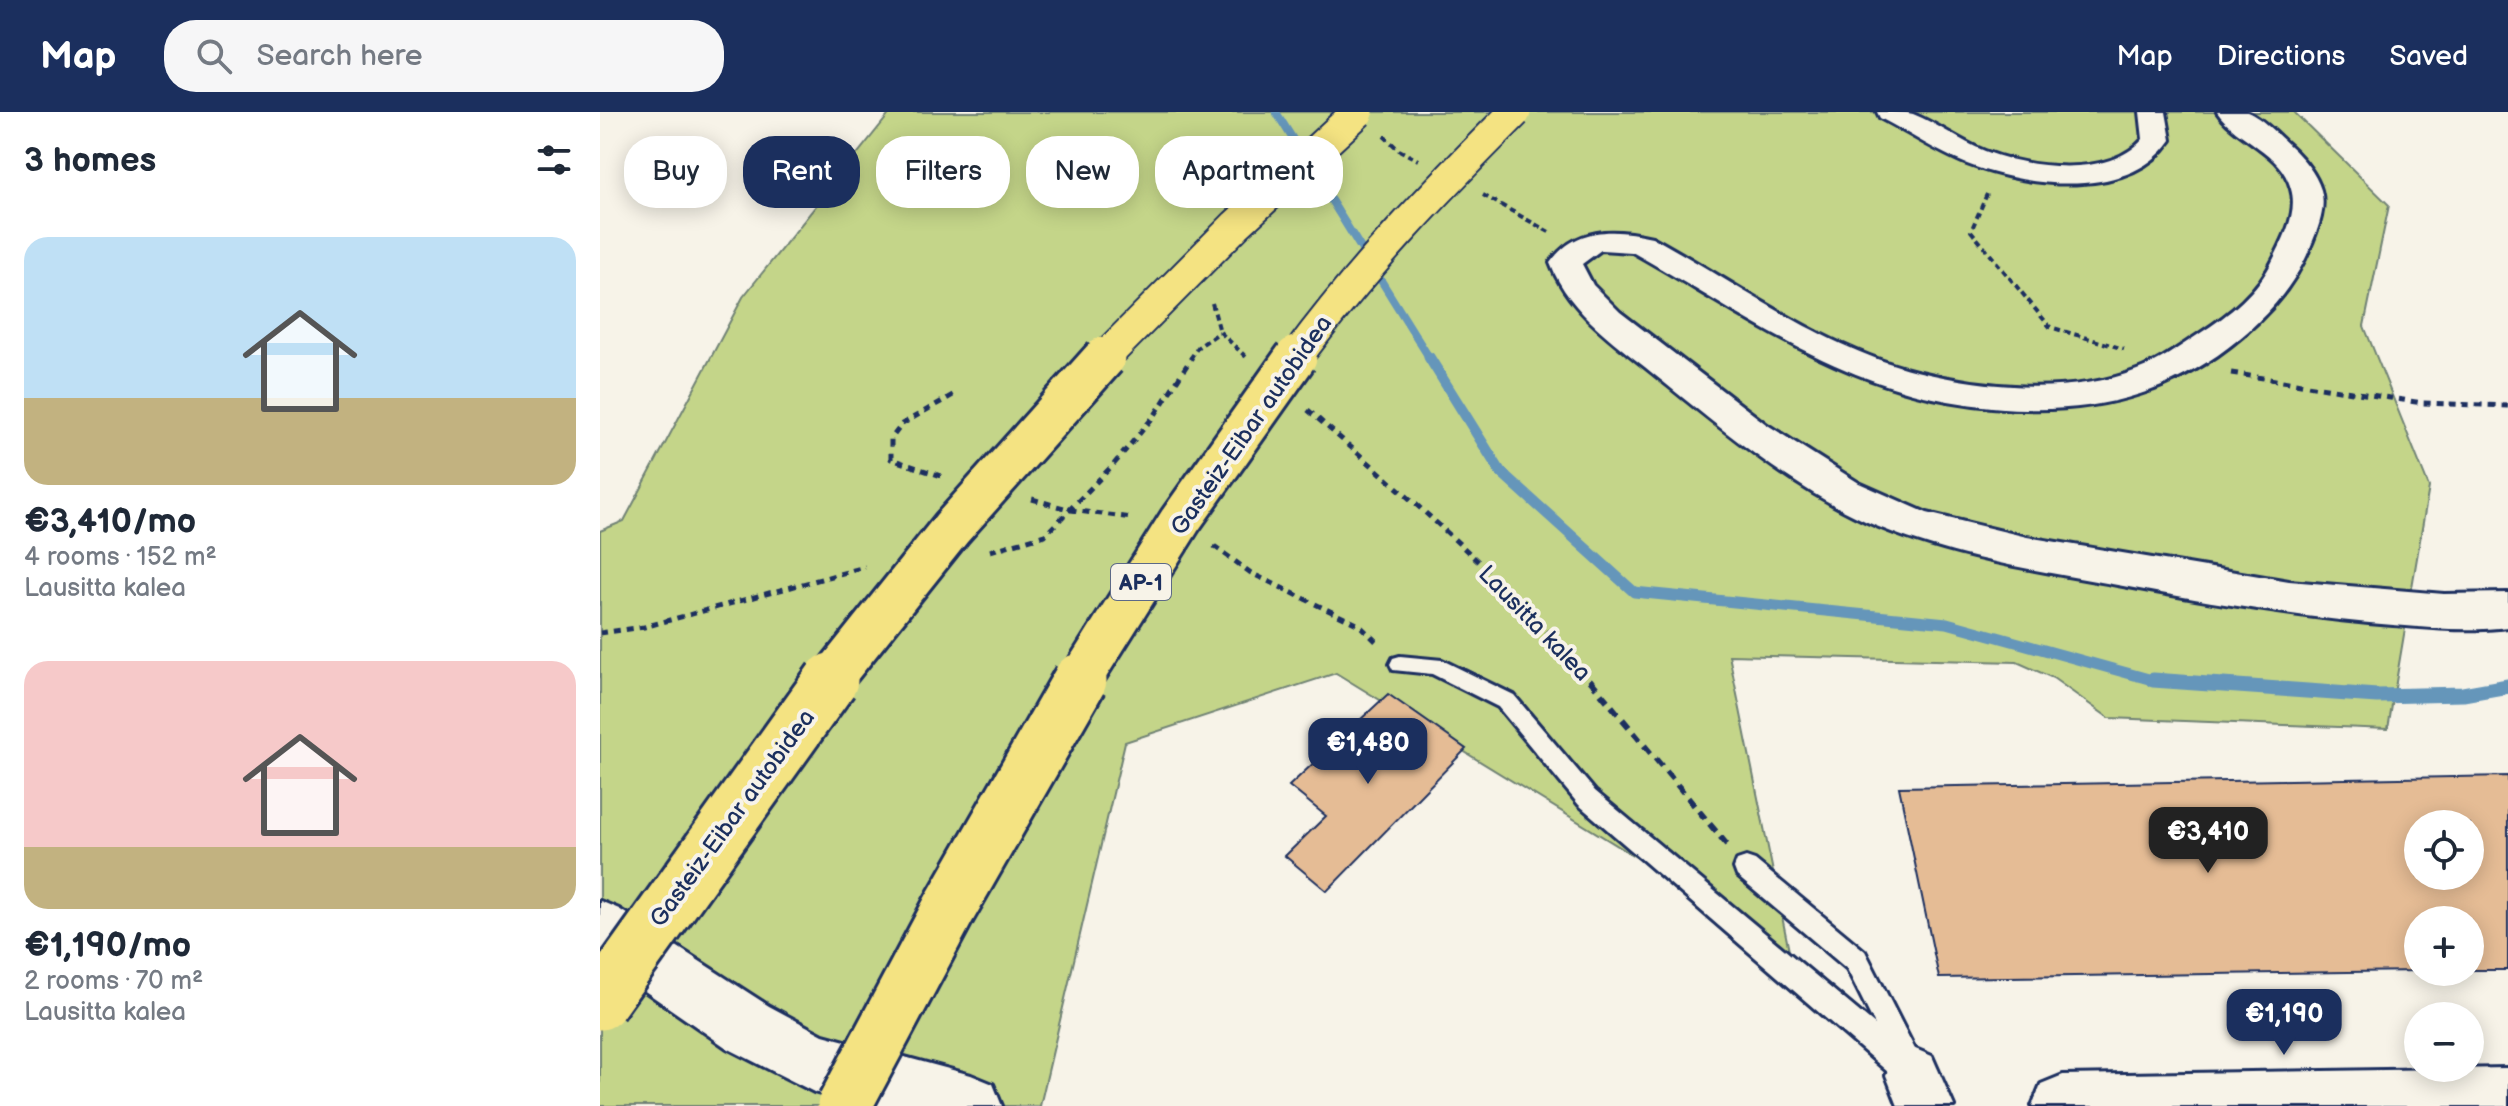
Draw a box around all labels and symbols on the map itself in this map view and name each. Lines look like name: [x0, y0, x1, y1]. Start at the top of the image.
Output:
street label: Gasteiz-Eibar autobidea: [1164, 310, 1338, 541]
street label: Lausitta kalea: [1472, 559, 1597, 687]
road number: AP-1: [1111, 564, 1171, 600]
street label: Gasteiz-Eibar autobidea: [644, 704, 821, 933]
pin: €1,480: [1303, 718, 1433, 786]
pin: €3,410: [2143, 807, 2273, 875]
pin: €1,190: [2219, 989, 2349, 1057]

